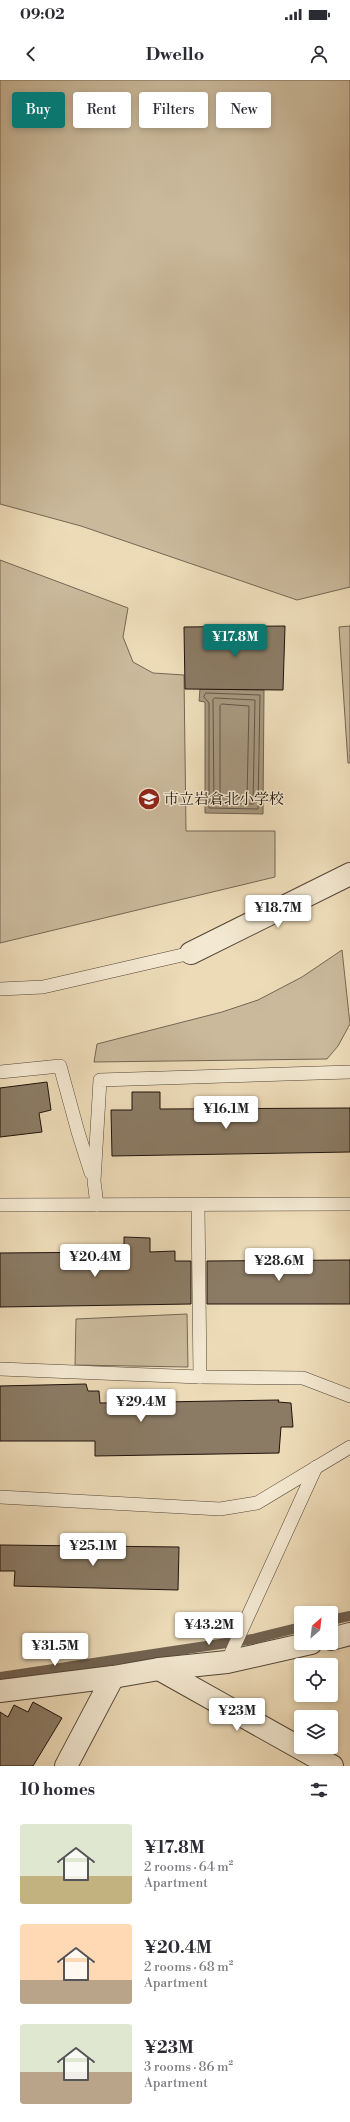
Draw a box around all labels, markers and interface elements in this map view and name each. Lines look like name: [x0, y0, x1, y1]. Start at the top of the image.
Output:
text: 09:02: [20, 5, 65, 24]
icon: back: [20, 43, 42, 65]
text: Dwello: [146, 43, 204, 66]
icon: person: [308, 43, 330, 65]
chip: Buy: [12, 92, 65, 128]
chip: Rent: [73, 92, 131, 128]
chip: Filters: [139, 92, 208, 128]
chip: New: [216, 92, 271, 128]
pin: ¥17.8M: [202, 624, 268, 658]
text: ¥17.8M: [212, 629, 258, 645]
school or university icon: 市立岩倉北小学校: [136, 786, 162, 812]
place label: 市立岩倉北小学校: [164, 790, 284, 809]
pin: ¥18.7M: [245, 895, 311, 929]
text: ¥18.7M: [254, 900, 302, 916]
pin: ¥16.1M: [193, 1096, 259, 1130]
text: ¥16.1M: [203, 1101, 249, 1117]
pin: ¥20.4M: [62, 1244, 128, 1278]
pin: ¥28.6M: [246, 1248, 312, 1282]
text: ¥20.4M: [69, 1249, 121, 1265]
text: ¥28.6M: [254, 1253, 304, 1269]
pin: ¥29.4M: [108, 1389, 174, 1423]
text: ¥29.4M: [116, 1394, 166, 1410]
pin: ¥25.1M: [60, 1533, 126, 1567]
text: ¥25.1M: [69, 1538, 117, 1554]
north arrow: [294, 1606, 338, 1650]
map controls: [294, 1606, 338, 1754]
pin: ¥43.2M: [176, 1612, 242, 1646]
text: ¥43.2M: [184, 1617, 234, 1633]
pin: ¥31.5M: [22, 1633, 88, 1667]
text: ¥31.5M: [31, 1638, 79, 1654]
button: locate: [294, 1658, 338, 1702]
pin: ¥23M: [213, 1698, 261, 1732]
text: ¥23M: [218, 1703, 256, 1719]
button: layers: [294, 1710, 338, 1754]
text: 10 homes: [20, 1779, 95, 1801]
icon: filters: [308, 1779, 330, 1801]
text: ¥17.8M: [144, 1837, 205, 1859]
icon: home: [52, 1840, 100, 1888]
text: 2 rooms · 64 m²: [144, 1859, 233, 1875]
text: Apartment: [144, 1875, 208, 1891]
text: ¥20.4M: [144, 1937, 212, 1959]
icon: home: [52, 1940, 100, 1988]
text: 2 rooms · 68 m²: [144, 1959, 233, 1975]
text: Apartment: [144, 1975, 208, 1991]
text: ¥23M: [144, 2037, 194, 2059]
icon: home: [52, 2040, 100, 2088]
text: 3 rooms · 86 m²: [144, 2059, 233, 2075]
text: Apartment: [144, 2075, 208, 2091]

